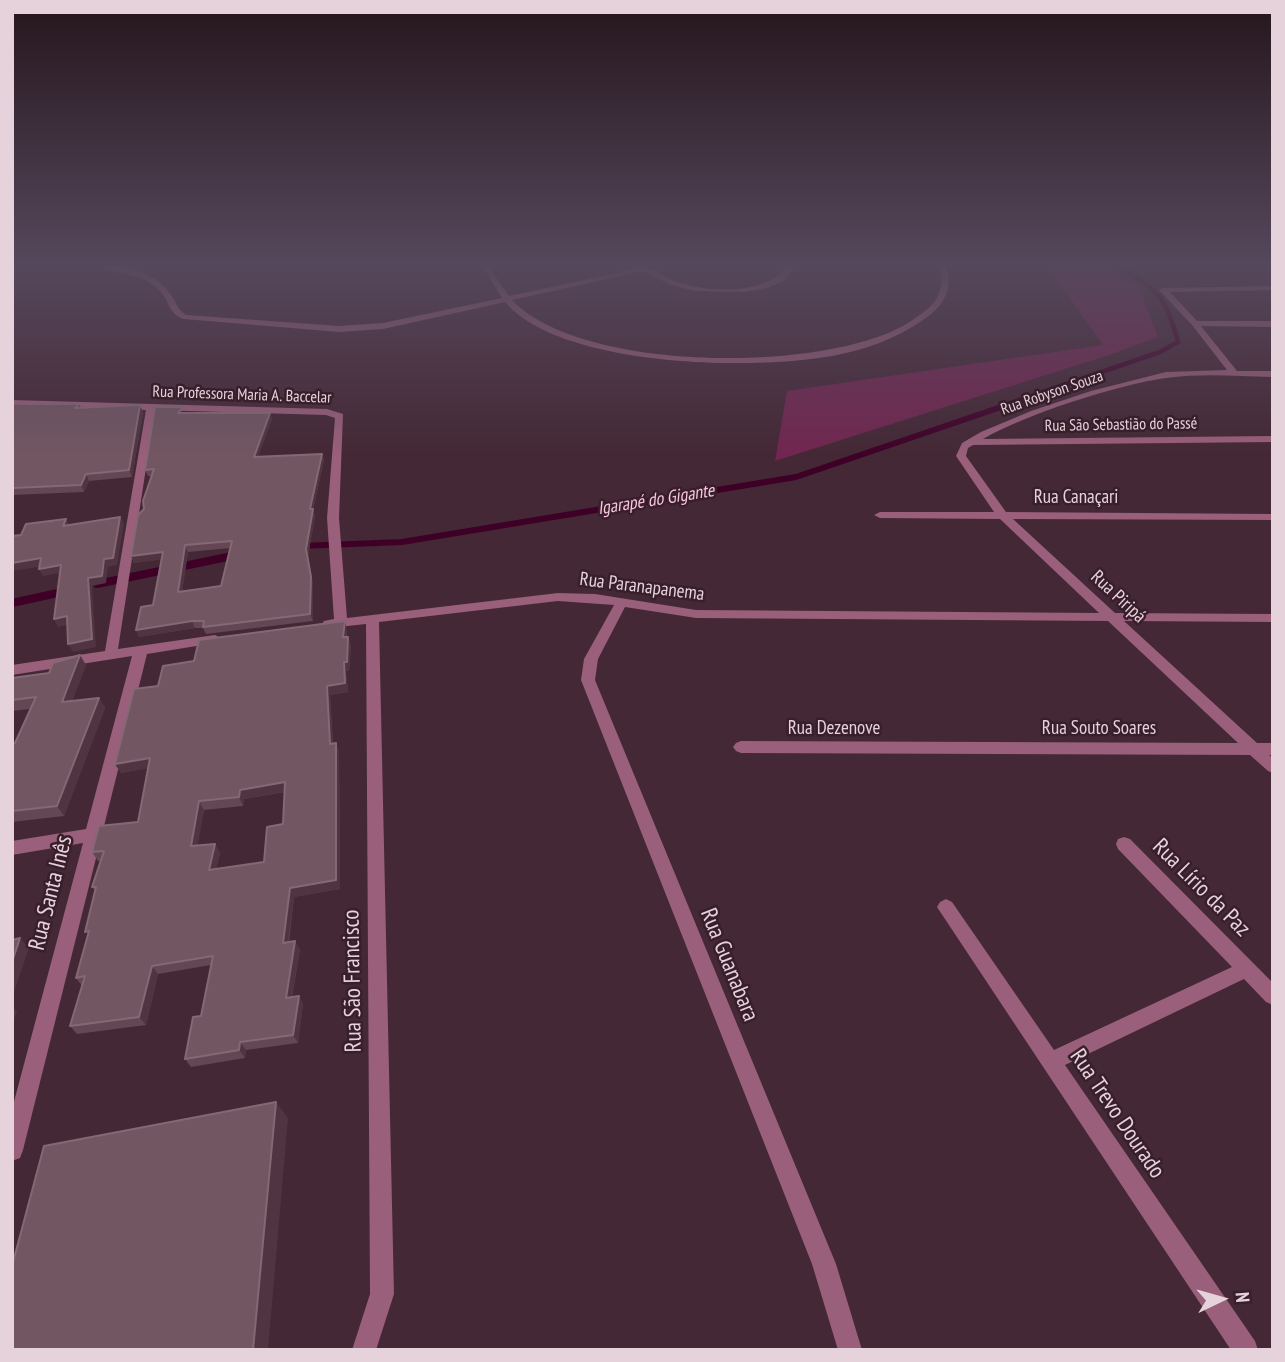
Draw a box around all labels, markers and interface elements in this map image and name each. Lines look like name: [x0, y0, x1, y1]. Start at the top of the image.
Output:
street label: Rua Robyson Souza: [998, 367, 1106, 419]
street label: Rua Professora Maria A. Baccelar: [152, 382, 332, 408]
street label: Rua São Sebastião do Passé: [1045, 414, 1197, 436]
water label: Igarapé do Gigante: [596, 480, 716, 520]
street label: Rua Canaçari: [1034, 487, 1118, 509]
street label: Rua Piripá: [1086, 566, 1150, 628]
street label: Rua Paranapanema: [578, 568, 706, 606]
street label: Rua Dezenove: [788, 718, 880, 740]
street label: Rua Souto Soares: [1042, 718, 1156, 740]
street label: Rua Santa Inês: [23, 833, 79, 953]
street label: Rua Lírio da Paz: [1146, 833, 1256, 943]
street label: Rua Guanabara: [694, 904, 764, 1026]
street label: Rua São Francisco: [338, 909, 368, 1053]
street label: Rua Trevo Dourado: [1064, 1044, 1170, 1184]
north arrow: [1187, 1264, 1257, 1334]
text: N: [1231, 1291, 1255, 1303]

